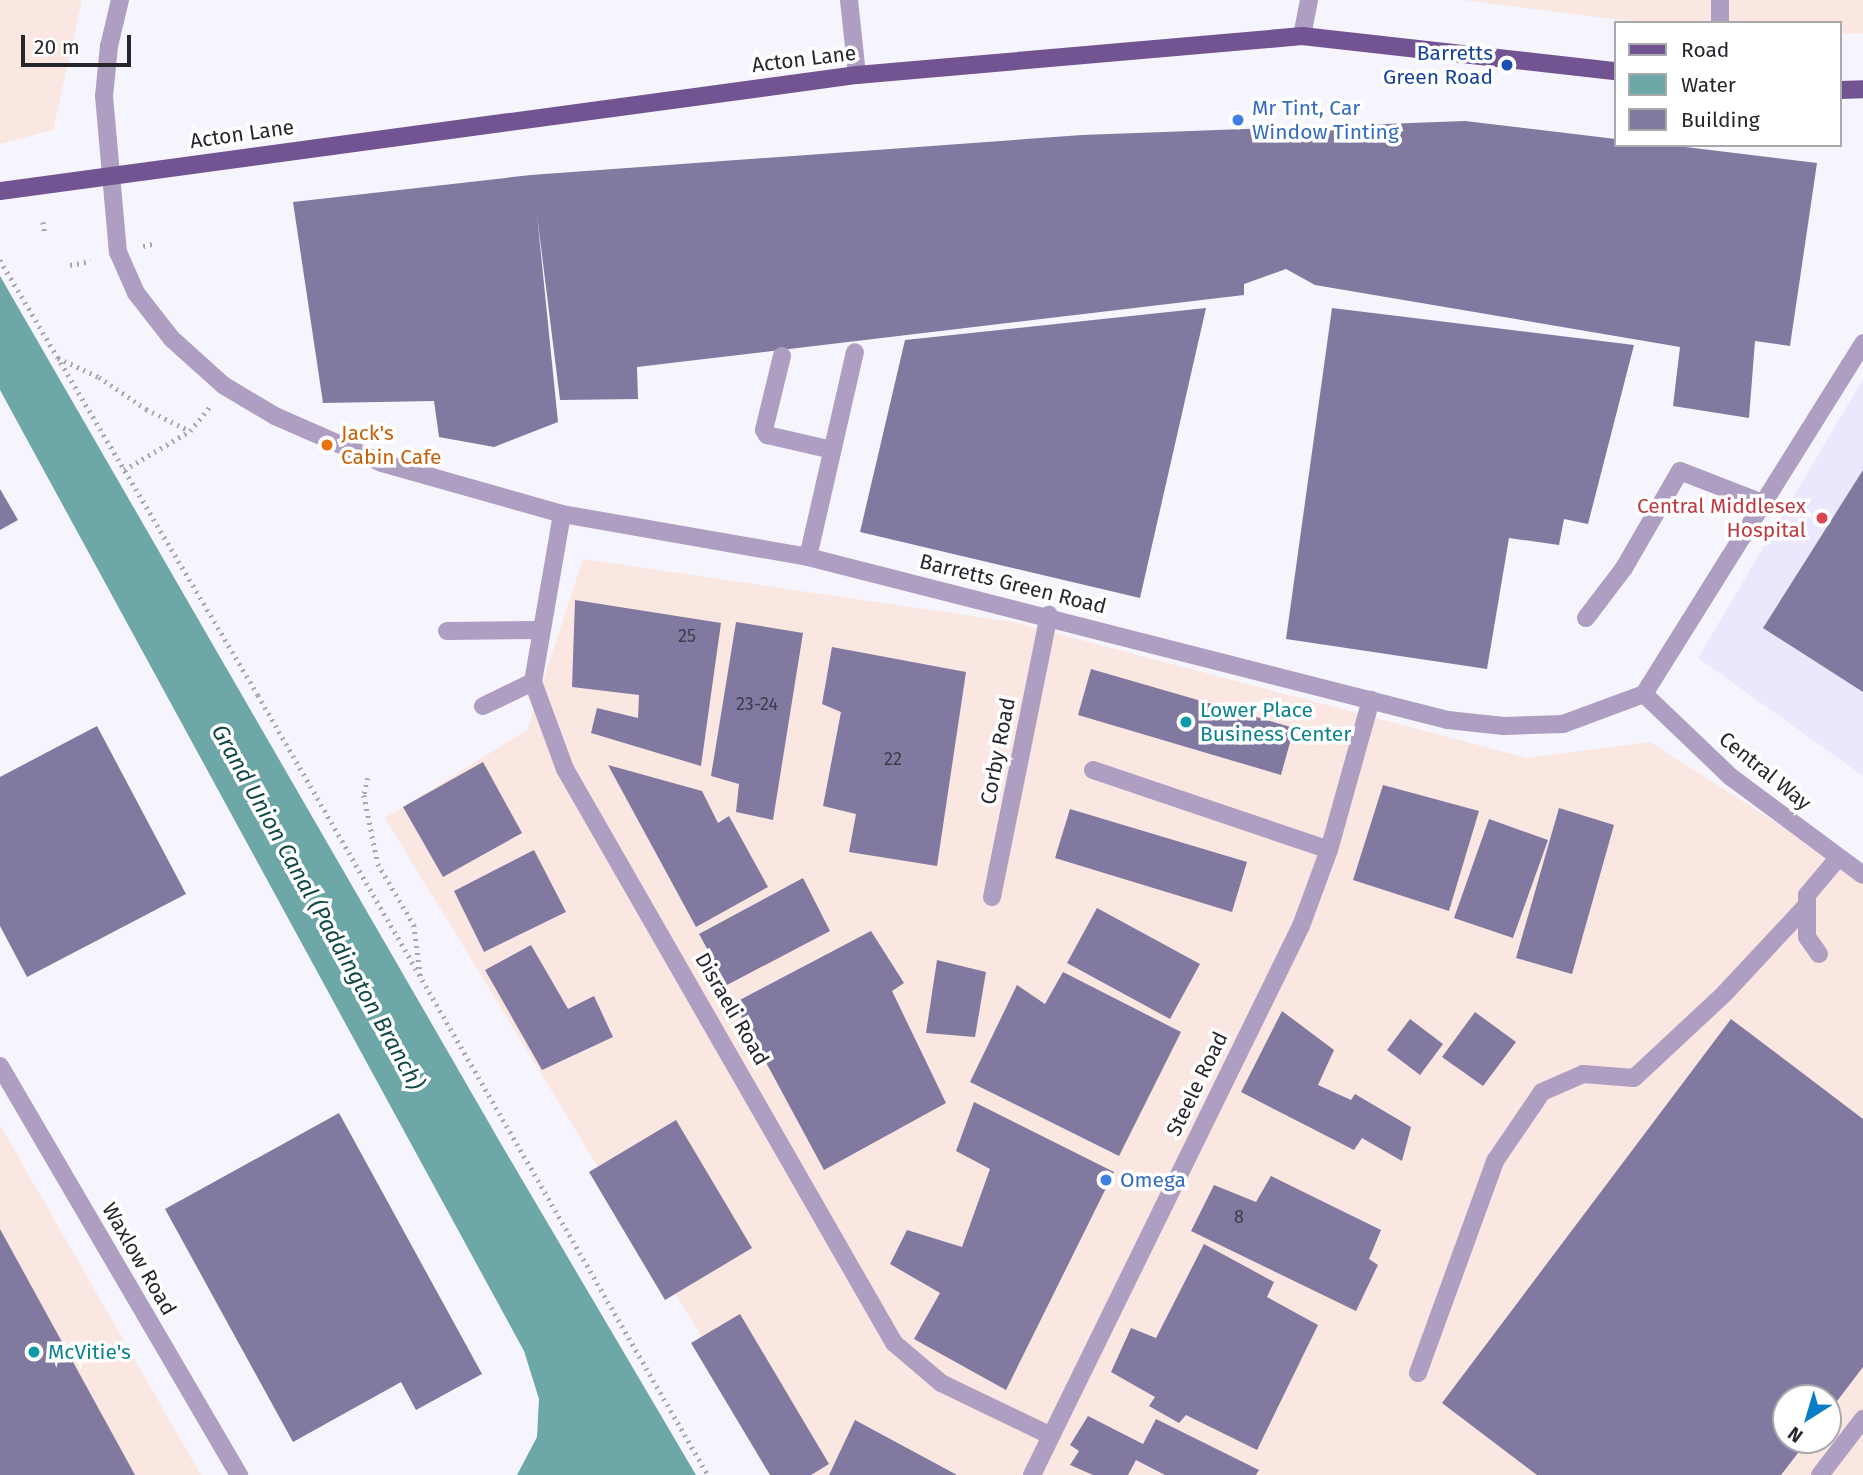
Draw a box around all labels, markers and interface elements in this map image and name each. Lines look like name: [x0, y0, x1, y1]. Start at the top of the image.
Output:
scale bar: [24, 21, 135, 65]
legend: [1615, 21, 1842, 147]
text: 20 m: [34, 34, 80, 60]
text: Road: [1681, 37, 1729, 63]
street label: Acton Lane: [750, 40, 858, 78]
place label: Barretts Green Road: [1383, 40, 1493, 90]
marker: Barretts Green Road: [1499, 57, 1515, 73]
text: Water: [1681, 72, 1736, 98]
place label: Mr Tint, Car Window Tinting: [1252, 95, 1399, 145]
text: Building: [1681, 107, 1760, 133]
marker: Mr Tint, Car Window Tinting: [1230, 112, 1246, 128]
street label: Acton Lane: [188, 114, 296, 154]
place label: Jack's Cabin Cafe: [341, 420, 441, 470]
marker: Jack's Cabin Cafe: [319, 437, 335, 453]
place label: Central Middlesex Hospital: [1637, 493, 1806, 543]
marker: Central Middlesex Hospital: [1812, 508, 1832, 528]
street label: Barretts Green Road: [917, 549, 1109, 619]
house number: 25: [678, 625, 696, 647]
house number: 23-24: [736, 693, 778, 715]
street label: Corby Road: [975, 695, 1021, 807]
place label: Lower Place Business Center: [1200, 697, 1351, 747]
marker: Lower Place Business Center: [1178, 714, 1194, 730]
water label: Grand Union Canal (Paddington Branch): [206, 720, 430, 1094]
street label: Central Way: [1714, 726, 1816, 816]
house number: 22: [884, 748, 902, 770]
street label: Disraeli Road: [690, 948, 774, 1070]
street label: Steele Road: [1161, 1028, 1233, 1140]
place label: Omega: [1120, 1167, 1186, 1193]
marker: Omega: [1098, 1172, 1114, 1188]
street label: Waxlow Road: [97, 1198, 181, 1320]
house number: 8: [1234, 1206, 1244, 1228]
place label: McVitie's: [48, 1339, 131, 1365]
marker: McVitie's: [26, 1344, 42, 1360]
north arrow: [1772, 1384, 1842, 1454]
text: N: [1783, 1422, 1807, 1448]

